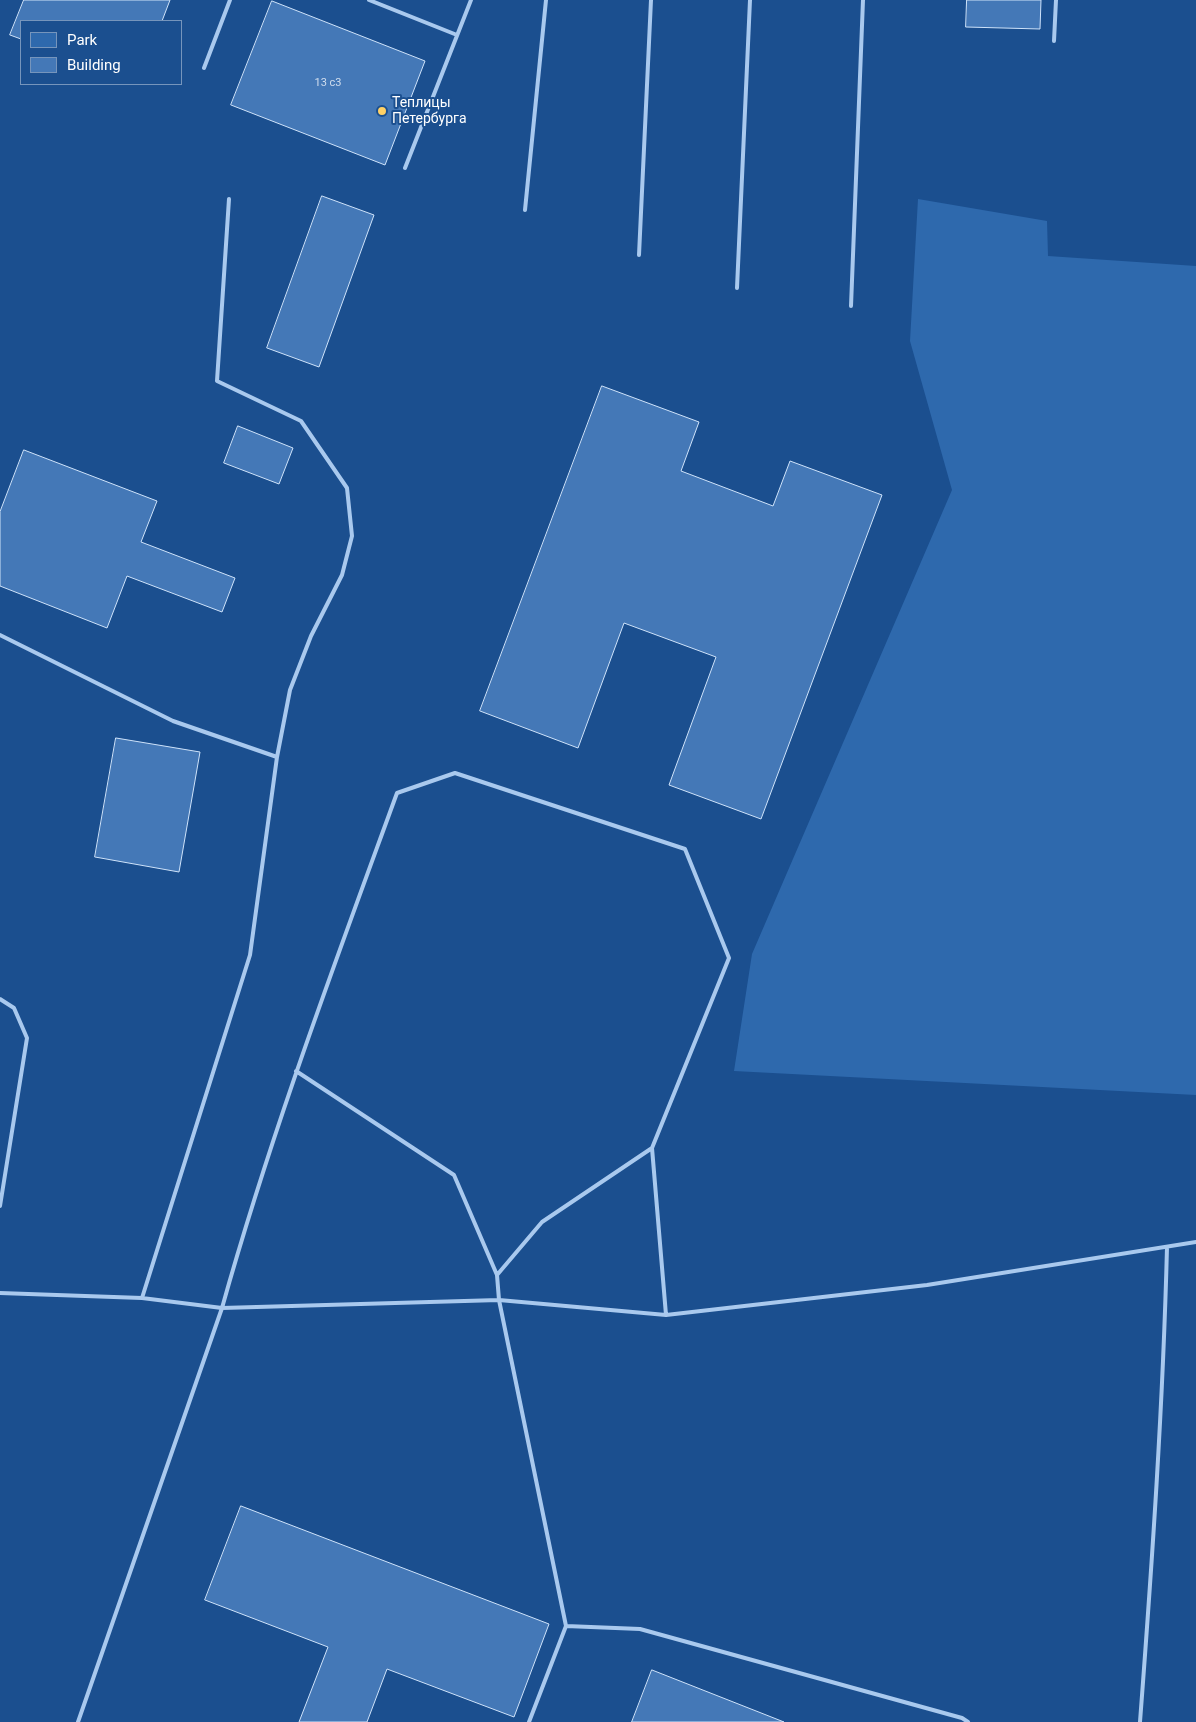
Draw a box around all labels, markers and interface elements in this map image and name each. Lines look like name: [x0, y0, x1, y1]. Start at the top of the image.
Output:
legend: [20, 20, 182, 85]
text: Park: [67, 31, 97, 49]
text: Building: [67, 56, 121, 74]
house number: 13 с3: [314, 76, 342, 90]
place label: Теплицы Петербурга: [392, 95, 467, 128]
marker: Теплицы Петербурга: [376, 105, 388, 117]

